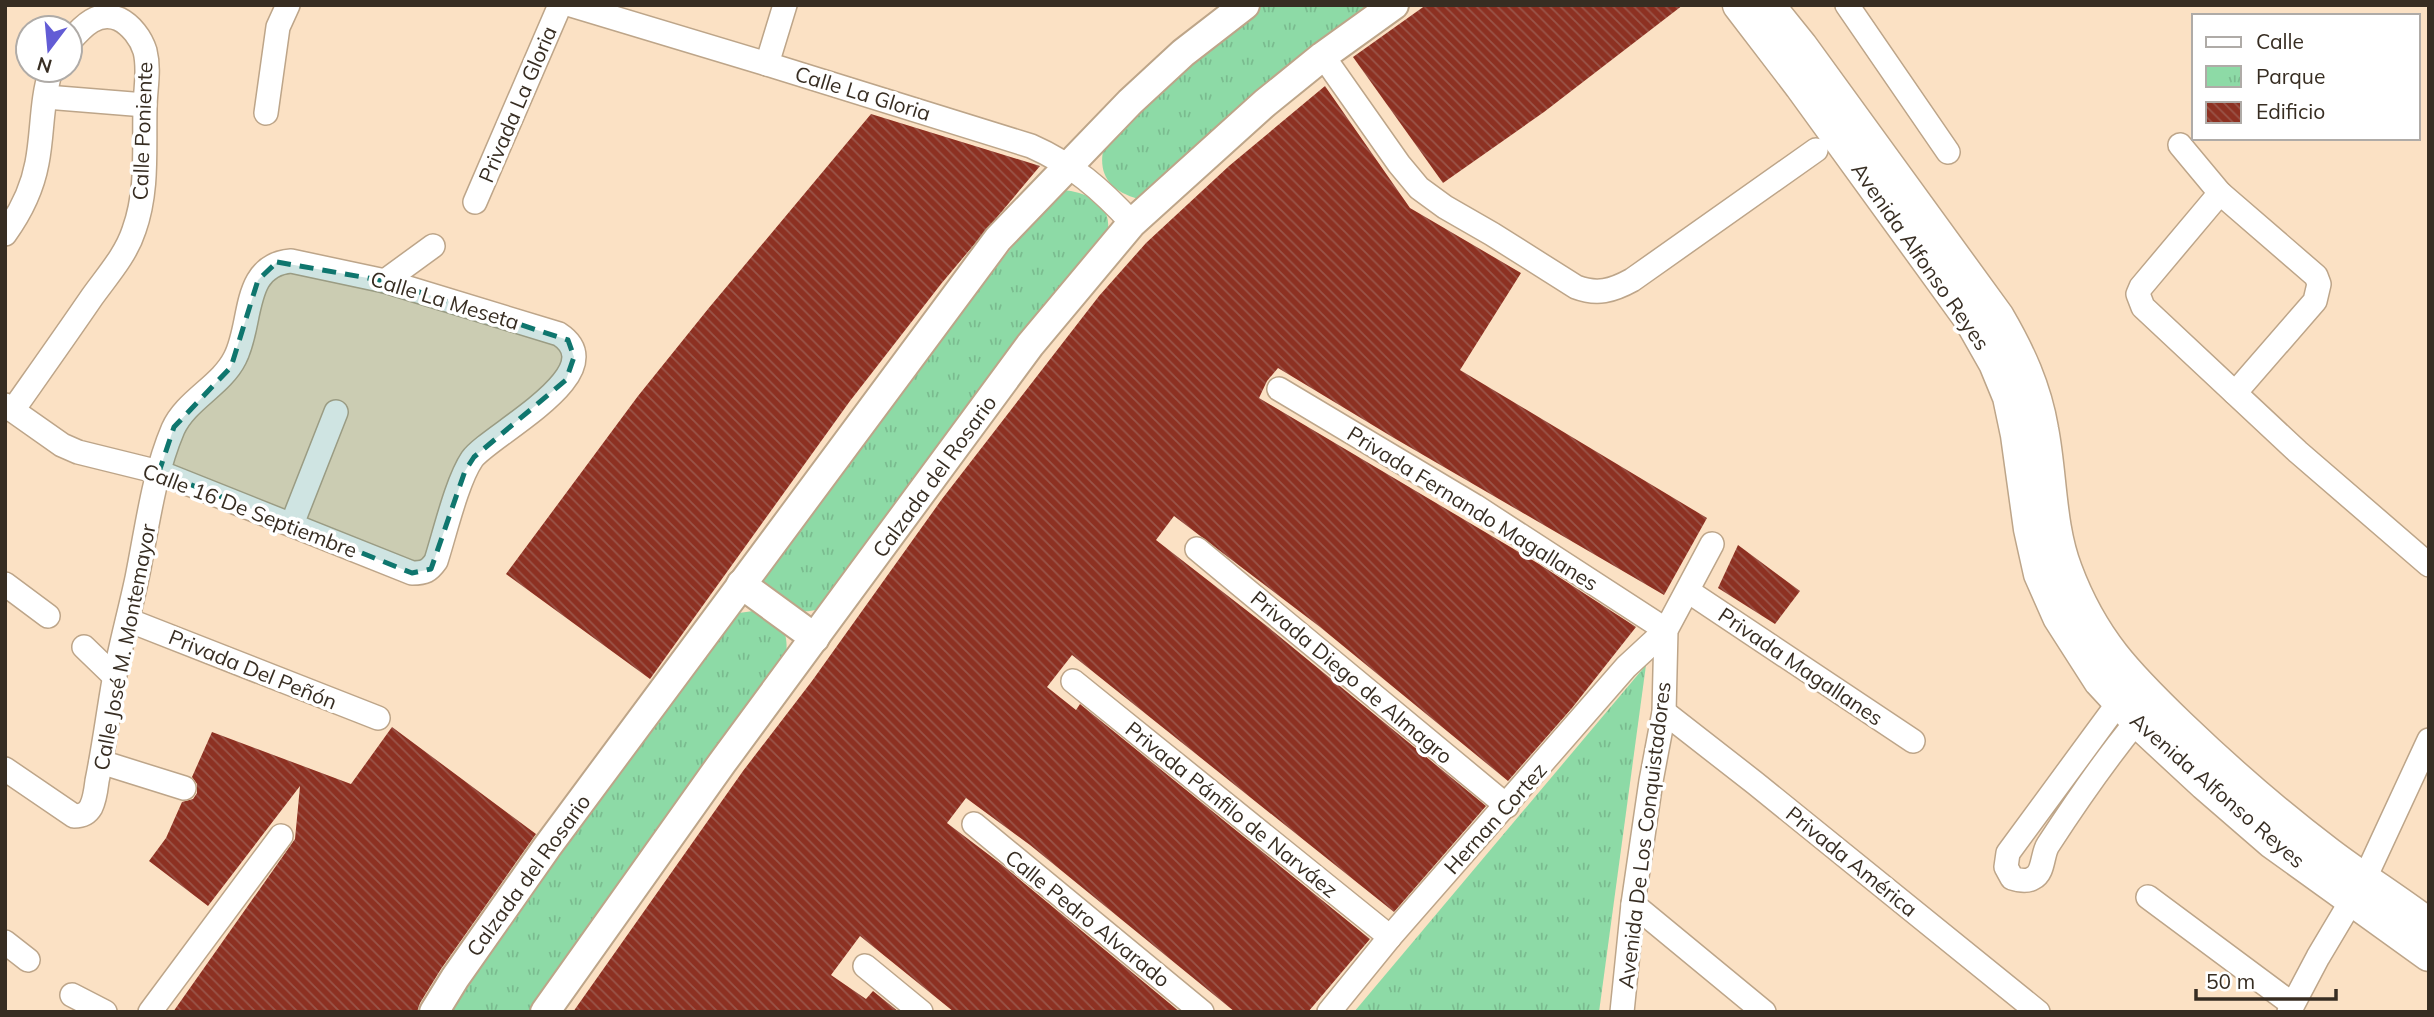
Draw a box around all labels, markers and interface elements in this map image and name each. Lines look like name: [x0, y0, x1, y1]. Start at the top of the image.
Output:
north arrow: [14, 14, 84, 84]
legend: [2192, 14, 2420, 140]
street label: Privada La Gloria: [472, 22, 562, 186]
text: Calle: [2256, 28, 2304, 54]
text: N: [34, 52, 55, 79]
street label: Calle La Gloria: [792, 60, 934, 126]
street label: Calle Poniente: [127, 61, 157, 201]
text: Parque: [2256, 63, 2325, 89]
text: Edificio: [2256, 98, 2325, 124]
street label: Avenida Alfonso Reyes: [1846, 157, 1996, 355]
street label: Calle La Meseta: [367, 265, 523, 335]
street label: Calzada del Rosario: [866, 390, 1002, 562]
street label: Privada Fernando Magallanes: [1343, 420, 1603, 596]
street label: Calle 16 De Septiembre: [139, 457, 361, 563]
street label: Calle José M. Montemayor: [87, 521, 161, 772]
street label: Privada Diego de Almagro: [1246, 585, 1458, 769]
street label: Privada Magallanes: [1714, 601, 1888, 731]
street label: Privada Del Peñón: [165, 623, 341, 715]
street label: Avenida De Los Conquistadores: [1612, 680, 1676, 990]
street label: Avenida Alfonso Reyes: [2125, 707, 2311, 873]
street label: Privada Pánfilo de Narváez: [1121, 715, 1343, 903]
street label: Hernan Cortez: [1438, 757, 1552, 879]
street label: Calzada del Rosario: [460, 789, 596, 961]
street label: Privada América: [1781, 800, 1923, 922]
street label: Calle Pedro Alvarado: [1000, 844, 1176, 992]
scale bar: [2196, 958, 2336, 1002]
text: 50 m: [2206, 968, 2255, 994]

